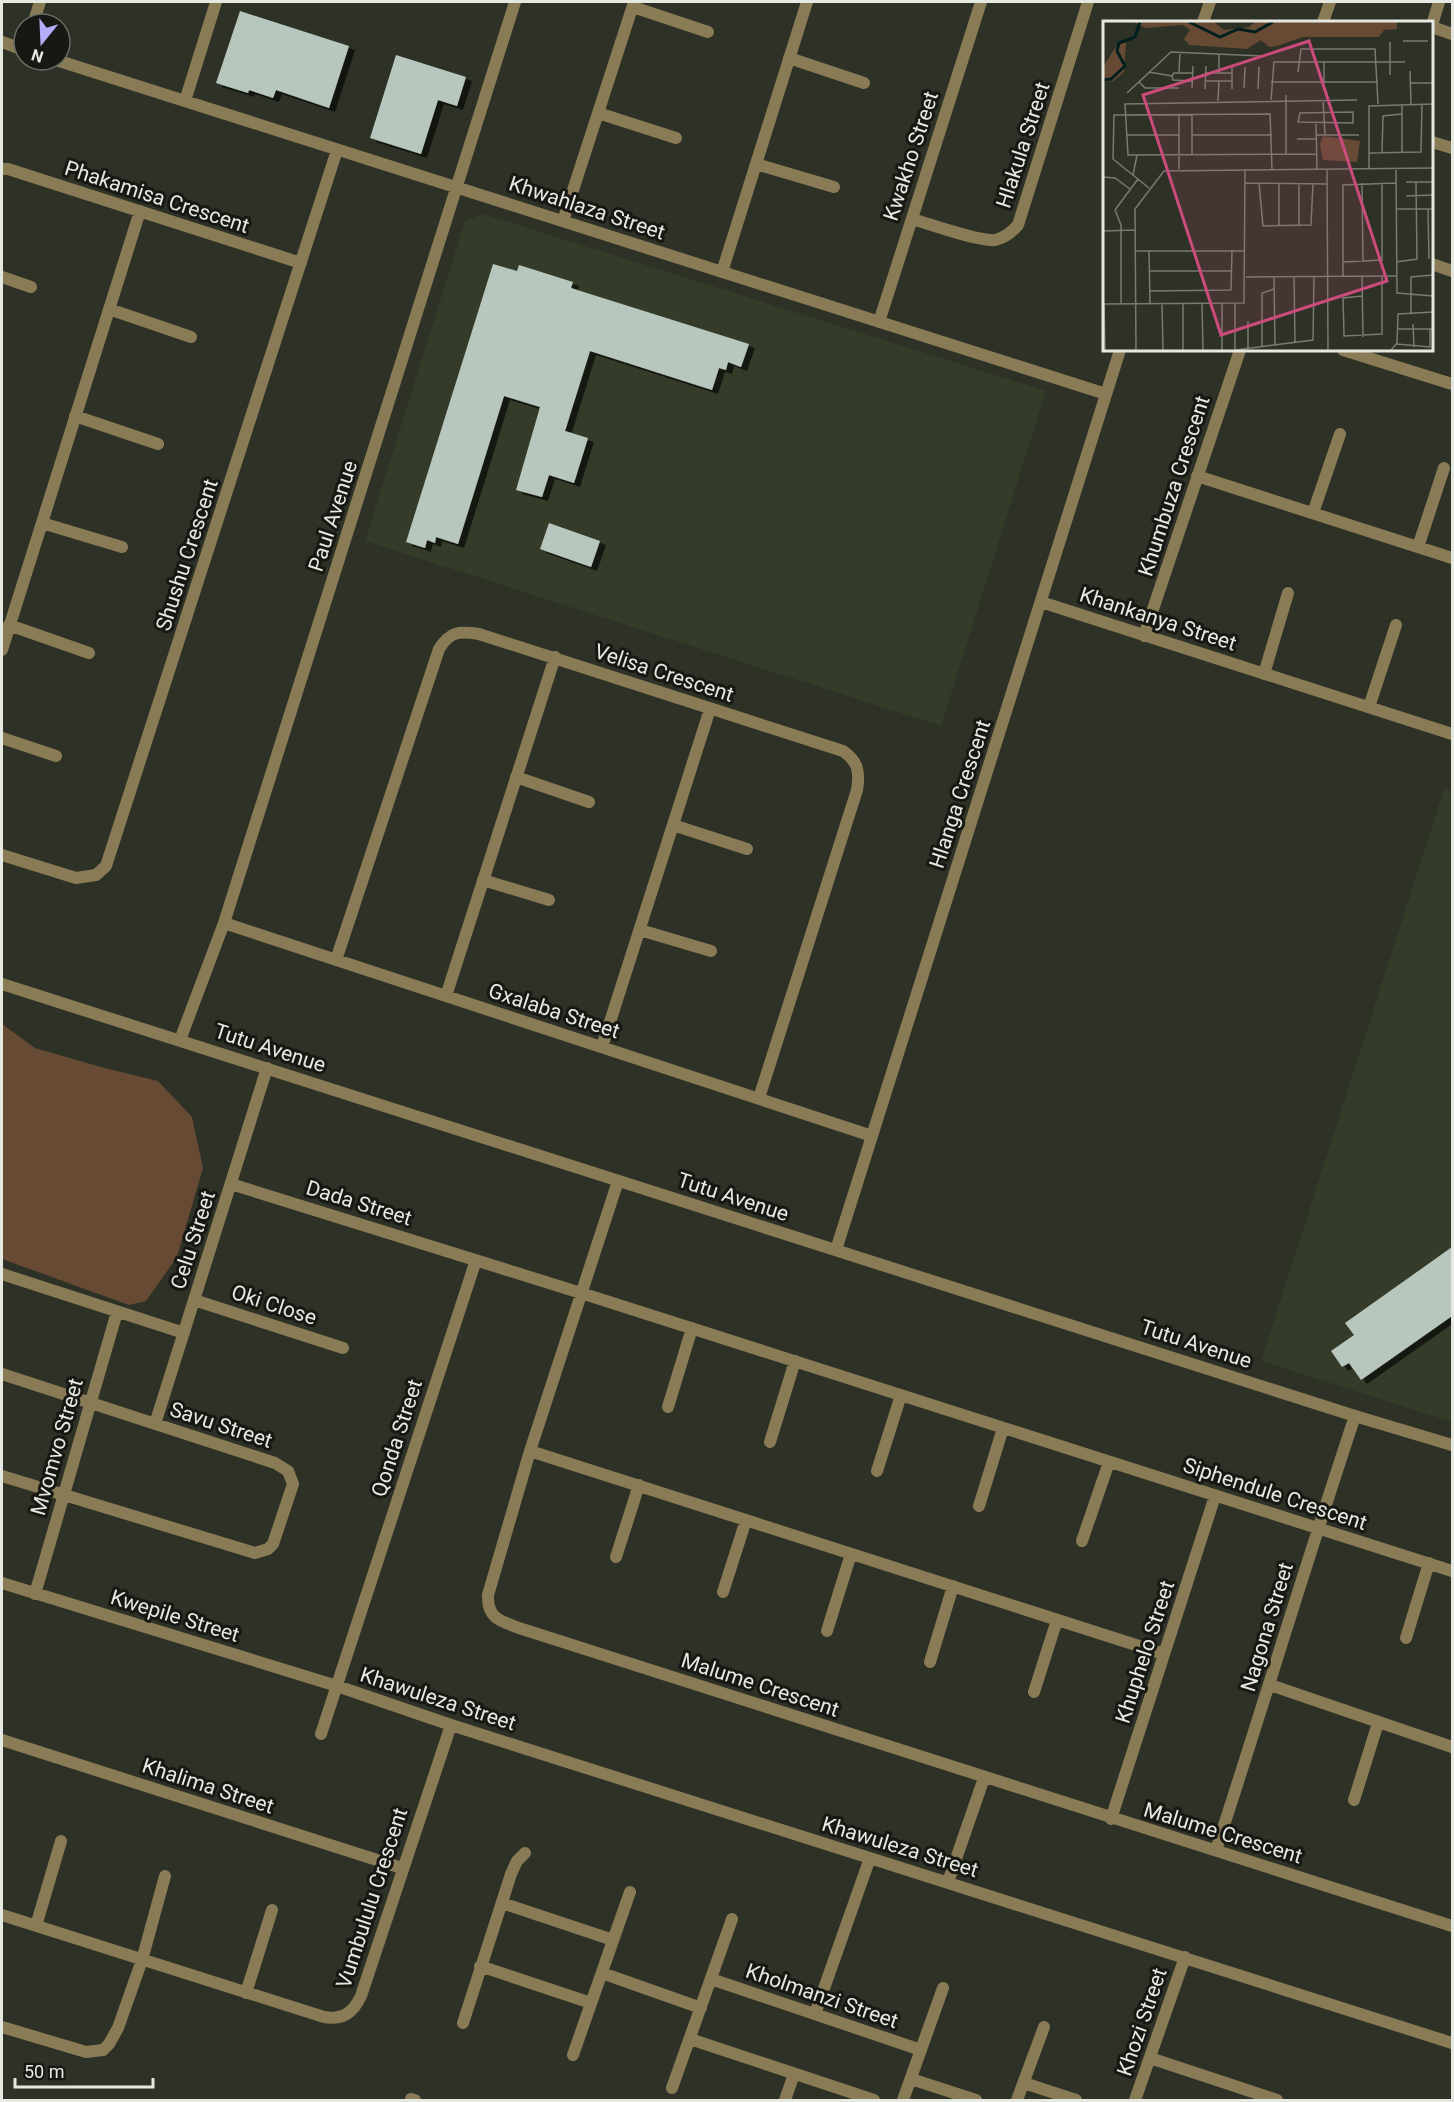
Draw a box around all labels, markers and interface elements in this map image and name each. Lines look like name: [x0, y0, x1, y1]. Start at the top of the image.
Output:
north arrow: [12, 12, 72, 72]
inset map: [1103, 21, 1433, 351]
text: N: [29, 45, 46, 67]
street label: Hlakula Street: [991, 79, 1055, 211]
street label: Kwakho Street: [879, 88, 943, 224]
street label: Phakamisa Crescent: [62, 156, 252, 238]
street label: Khwahlaza Street: [506, 171, 668, 245]
street label: Khumbuza Crescent: [1133, 393, 1215, 579]
street label: Paul Avenue: [304, 458, 362, 574]
street label: Shushu Crescent: [151, 476, 223, 634]
street label: Khankanya Street: [1077, 582, 1239, 656]
street label: Velisa Crescent: [591, 639, 737, 707]
street label: Hlanga Crescent: [925, 717, 995, 871]
street label: Gxalaba Street: [485, 978, 623, 1044]
street label: Tutu Avenue: [211, 1019, 329, 1077]
street label: Tutu Avenue: [674, 1168, 792, 1226]
street label: Dada Street: [303, 1176, 415, 1230]
street label: Celu Street: [166, 1188, 220, 1292]
street label: Oki Close: [228, 1280, 320, 1330]
street label: Tutu Avenue: [1137, 1315, 1255, 1373]
street label: Mvomvo Street: [26, 1376, 88, 1518]
street label: Qonda Street: [367, 1376, 427, 1500]
street label: Savu Street: [167, 1397, 275, 1453]
street label: Siphendule Crescent: [1180, 1453, 1370, 1535]
street label: Nagona Street: [1236, 1559, 1298, 1694]
street label: Khuphelo Street: [1111, 1578, 1179, 1726]
street label: Kwepile Street: [108, 1585, 242, 1647]
street label: Malume Crescent: [678, 1648, 842, 1722]
street label: Khawuleza Street: [357, 1663, 519, 1736]
street label: Khalima Street: [139, 1753, 277, 1819]
street label: Malume Crescent: [1141, 1797, 1305, 1869]
street label: Vumbululu Crescent: [332, 1805, 413, 1991]
street label: Khawuleza Street: [819, 1812, 981, 1882]
street label: Kholmanzi Street: [743, 1959, 901, 2033]
street label: Khozi Street: [1112, 1965, 1172, 2079]
scale bar: [15, 2051, 153, 2089]
text: 50 m: [24, 2061, 64, 2082]

